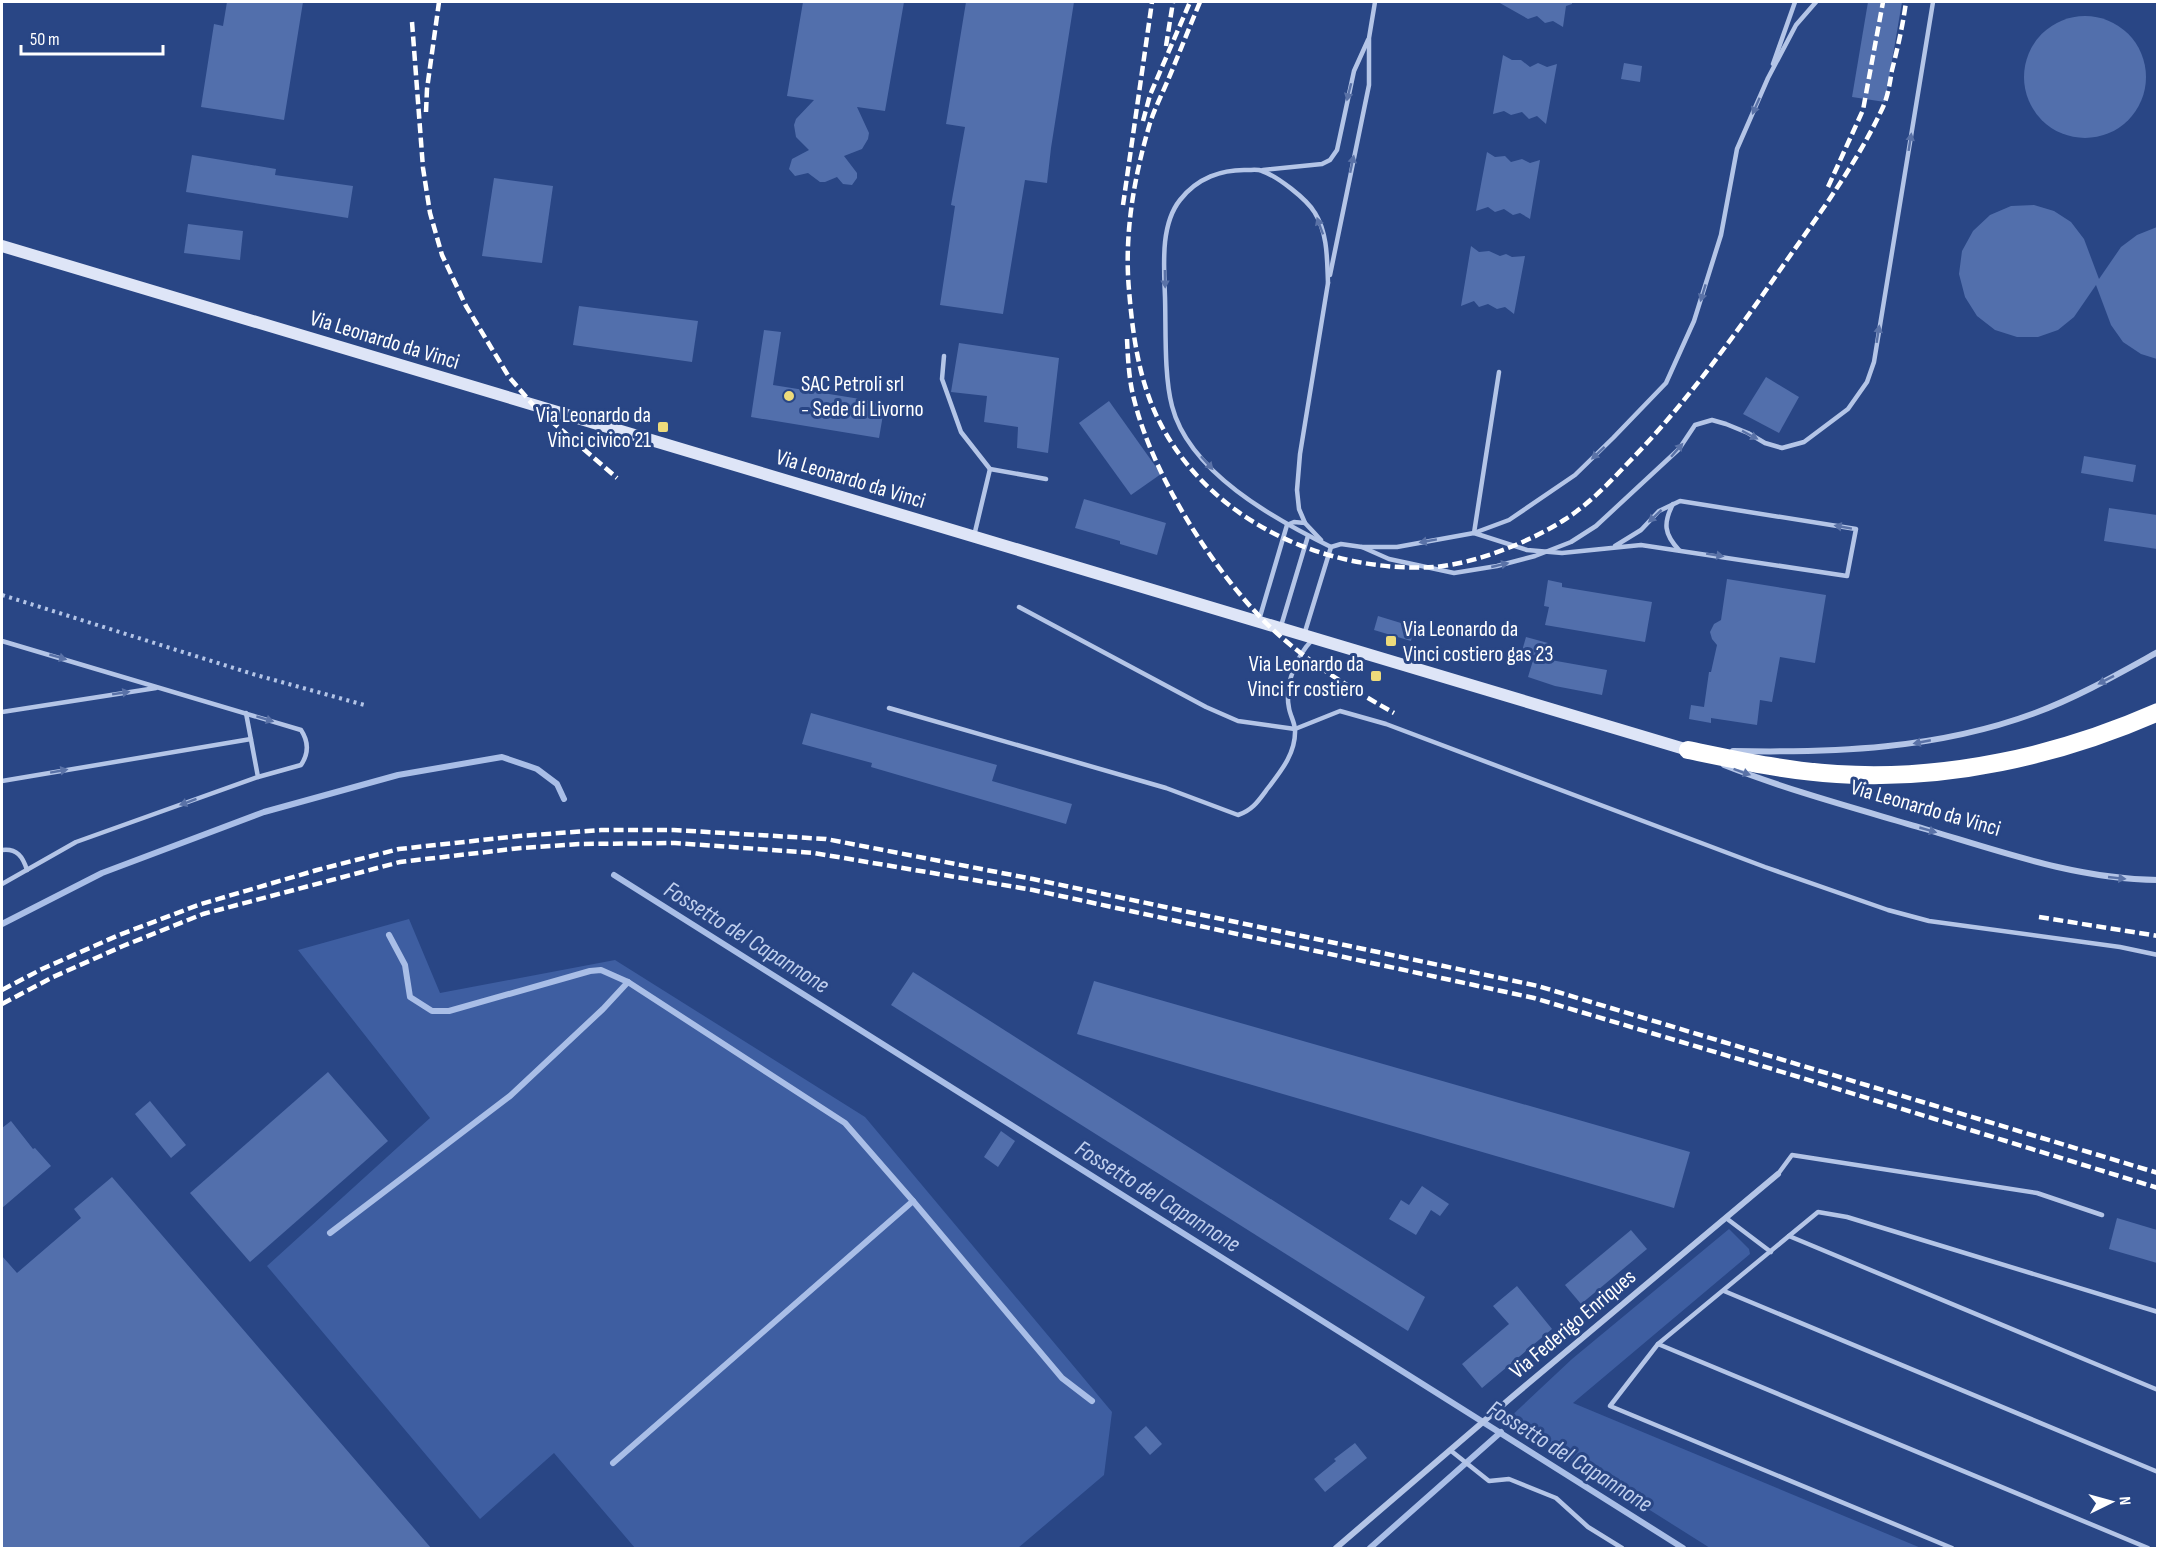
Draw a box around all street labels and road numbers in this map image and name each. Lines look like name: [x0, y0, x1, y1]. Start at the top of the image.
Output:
street label: Via Leonardo da Vinci: [307, 305, 463, 376]
street label: Via Leonardo da Vinci: [773, 444, 929, 515]
street label: Via Leonardo da Vinci: [1847, 774, 2004, 843]
street label: Via Federigo Enriques: [1504, 1263, 1642, 1385]

